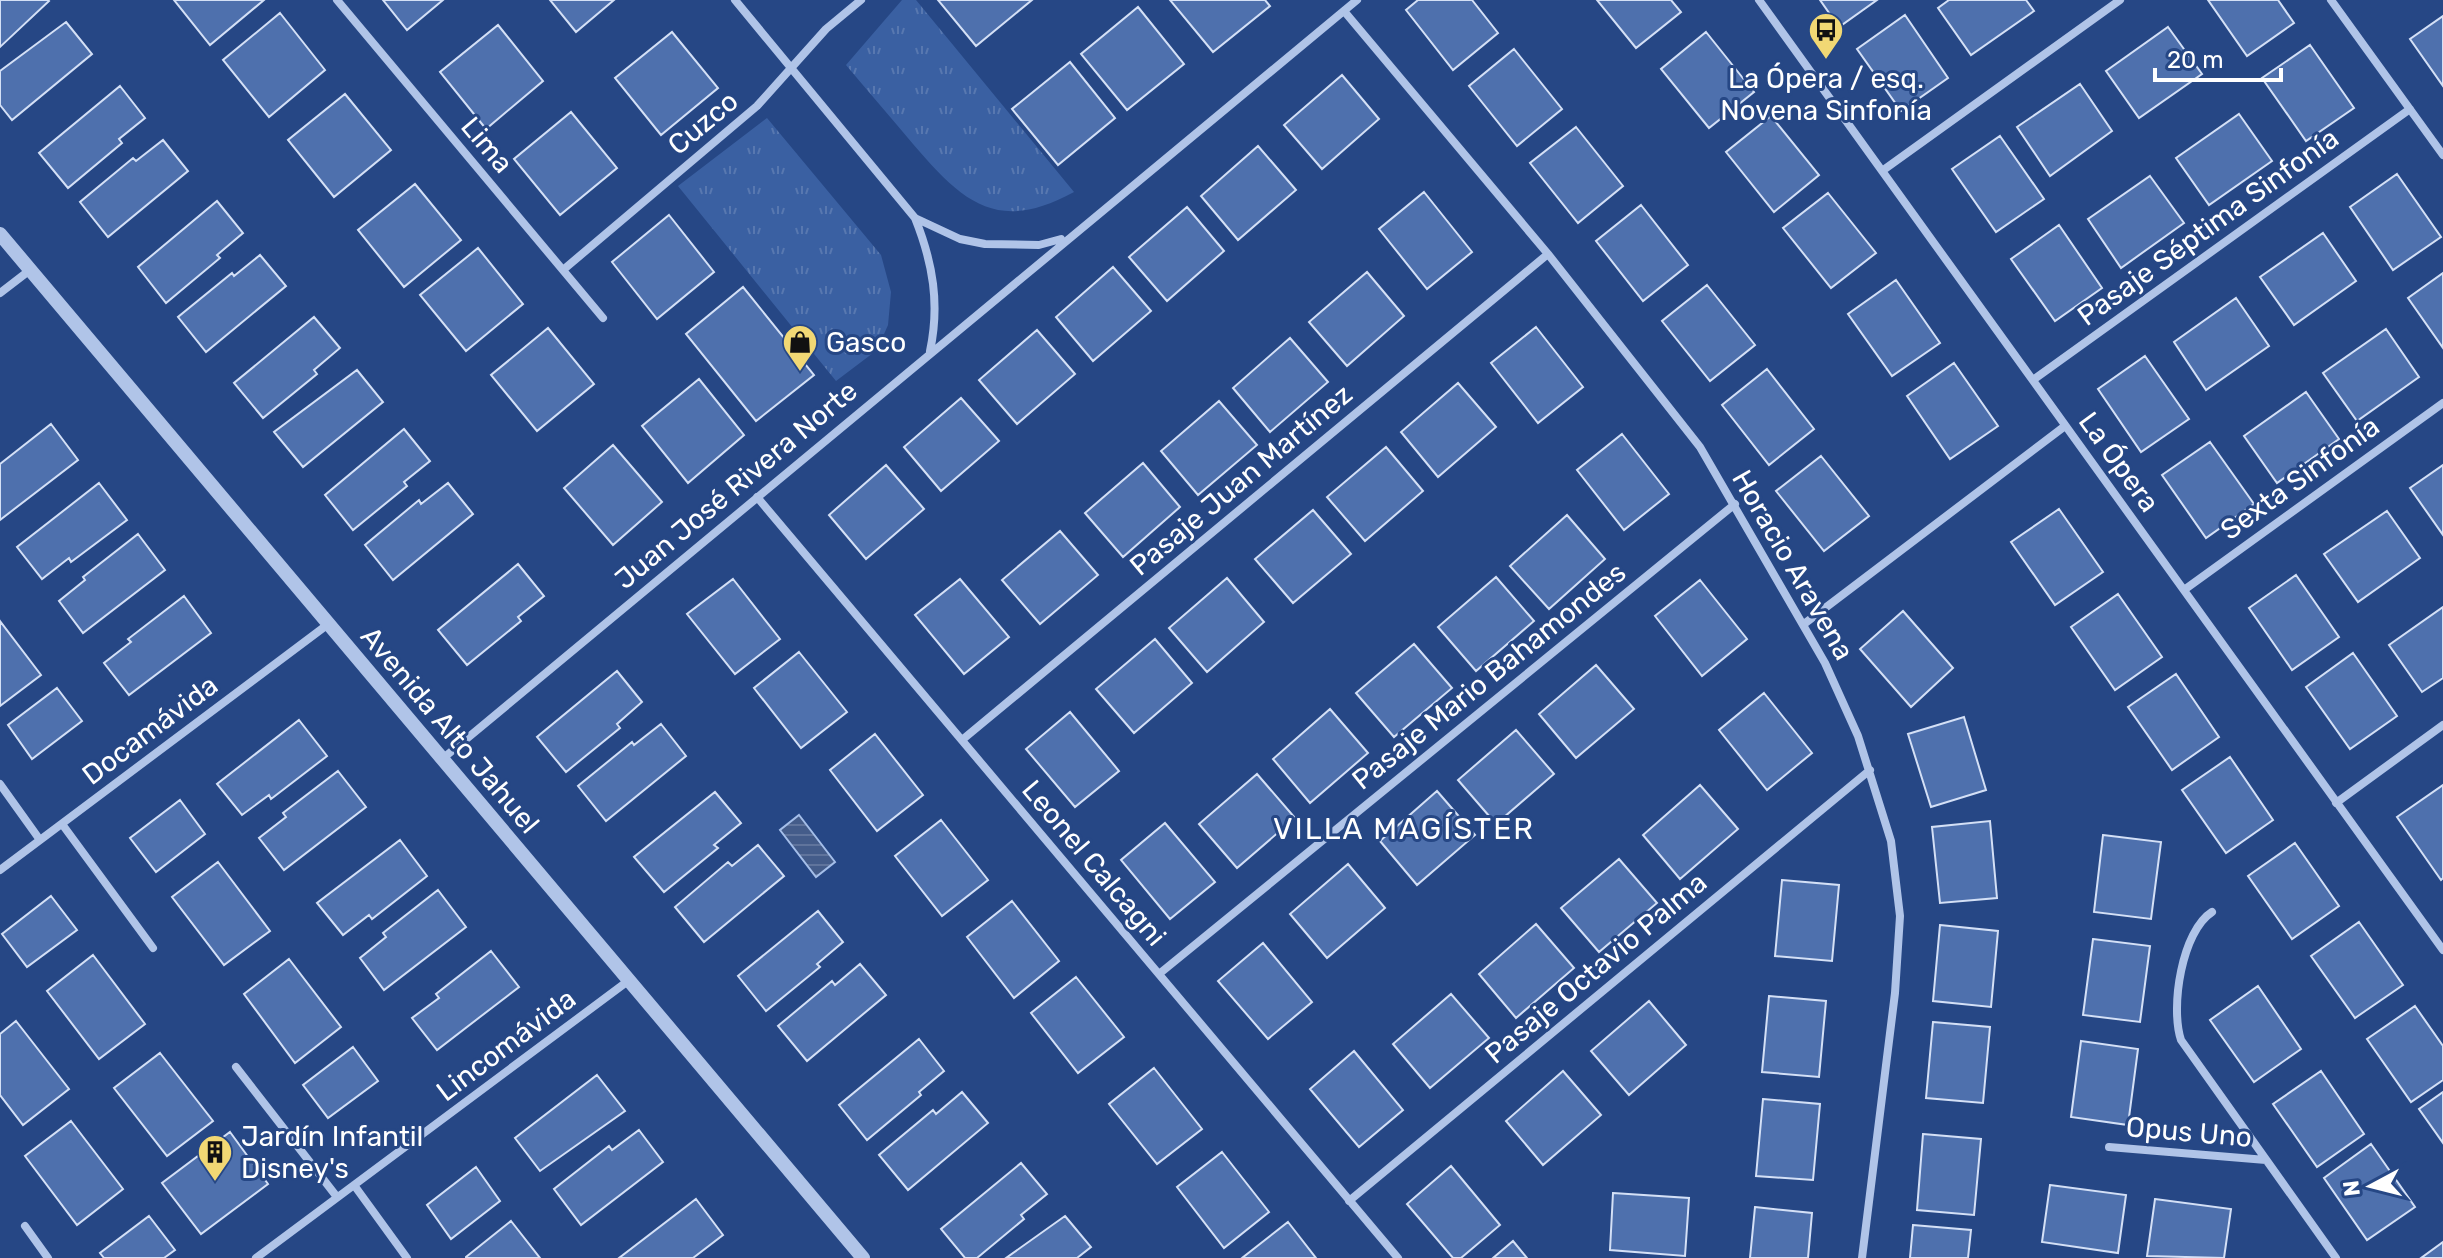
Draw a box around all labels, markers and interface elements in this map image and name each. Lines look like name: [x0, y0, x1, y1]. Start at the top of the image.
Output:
bus stop icon: La Ópera / esq. Novena Sinfonía: [1807, 11, 1845, 61]
scale bar: [2155, 32, 2281, 82]
text: 20 m: [2167, 46, 2224, 74]
place label: La Ópera / esq. Novena Sinfonía: [1720, 62, 1932, 127]
street label: Cuzco: [661, 84, 745, 162]
street label: Lima: [454, 110, 520, 180]
street label: Pasaje Séptima Sinfonía: [2071, 121, 2345, 333]
shop icon: Gasco: [781, 323, 819, 373]
place label: Gasco: [826, 326, 906, 359]
street label: Juan José Rivera Norte: [608, 374, 864, 596]
street label: Pasaje Juan Martínez: [1123, 378, 1359, 582]
street label: La Ópera: [2072, 406, 2166, 518]
street label: Sexta Sinfonía: [2214, 409, 2386, 547]
street label: Horacio Aravena: [1725, 464, 1861, 666]
street label: Pasaje Mario Bahamondes: [1346, 556, 1632, 796]
street label: Avenida Alto Jahuel: [354, 620, 546, 840]
street label: Docamávida: [76, 668, 224, 792]
street label: Leonel Calcagni: [1015, 774, 1173, 952]
district label: VILLA MAGÍSTER: [1273, 811, 1535, 847]
street label: Pasaje Octavio Palma: [1479, 866, 1713, 1070]
street label: Lincomávida: [430, 982, 582, 1108]
street label: Opus Uno: [2125, 1110, 2253, 1154]
place label: Jardín Infantil Disney's: [241, 1120, 423, 1185]
building icon: Jardín Infantil Disney's: [196, 1133, 234, 1183]
north arrow: [2331, 1146, 2411, 1226]
text: N: [2337, 1179, 2366, 1198]

